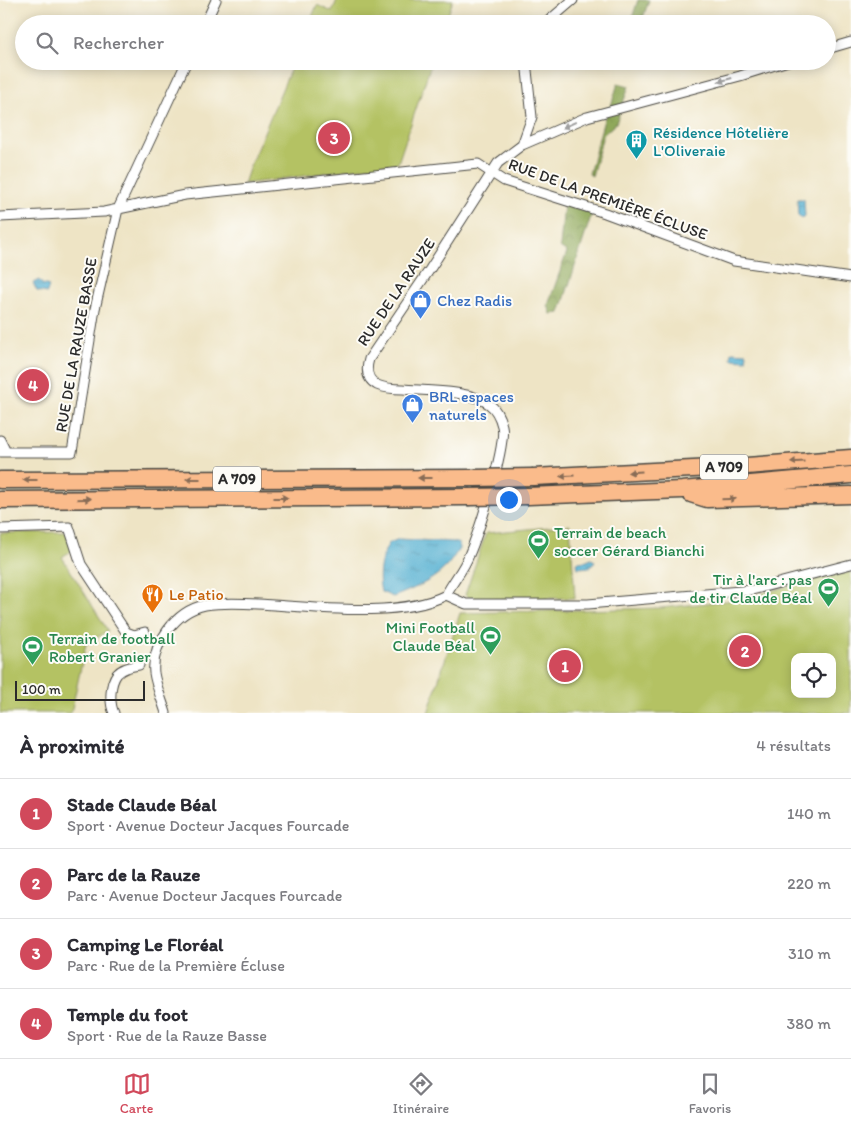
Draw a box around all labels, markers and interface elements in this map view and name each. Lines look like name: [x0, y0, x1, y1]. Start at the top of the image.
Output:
search box: [15, 15, 836, 70]
icon: search: [33, 29, 61, 57]
text: Rechercher: [73, 31, 164, 54]
one-way arrow: [717, 76, 732, 84]
pin: 3: [318, 119, 350, 157]
one-way arrow: [562, 121, 576, 129]
place label: Résidence Hôtelière L'Oliveraie: [653, 123, 789, 160]
building icon: Résidence Hôtelière L'Oliveraie: [625, 129, 649, 160]
street label: RUE DE LA PREMIÈRE ÉCLUSE: [506, 154, 710, 244]
street label: RUE DE LA RAUZE: [353, 234, 439, 349]
street label: RUE DE LA RAUZE BASSE: [51, 256, 101, 434]
shop icon: Chez Radis: [409, 288, 433, 319]
place label: Chez Radis: [437, 291, 512, 310]
pin: 4: [17, 366, 49, 404]
place label: BRL espaces naturels: [429, 387, 514, 424]
shop icon: BRL espaces naturels: [401, 393, 425, 424]
road number: A 709: [700, 454, 748, 480]
one-way arrow: [789, 459, 805, 467]
road number: A 709: [213, 466, 261, 492]
one-way arrow: [627, 469, 643, 477]
one-way arrow: [559, 472, 575, 480]
one-way arrow: [417, 474, 433, 482]
one-way arrow: [22, 476, 38, 484]
one-way arrow: [185, 476, 201, 484]
your location: [496, 487, 522, 513]
one-way arrow: [273, 494, 289, 502]
one-way arrow: [76, 495, 92, 503]
one-way arrow: [722, 495, 738, 503]
place label: Terrain de beach soccer Gérard Bianchi: [554, 523, 704, 560]
sports icon: Terrain de beach soccer Gérard Bianchi: [526, 529, 550, 560]
place label: Tir à l'arc : pas de tir Claude Béal: [689, 570, 812, 607]
sports icon: Tir à l'arc : pas de tir Claude Béal: [816, 576, 840, 607]
restaurant icon: Le Patio: [141, 582, 165, 613]
place label: Le Patio: [169, 585, 224, 604]
place label: Mini Football Claude Béal: [386, 618, 475, 655]
sports icon: Mini Football Claude Béal: [479, 624, 503, 655]
place label: Terrain de football Robert Granier: [49, 629, 175, 666]
pin: 2: [729, 632, 761, 670]
sports icon: Terrain de football Robert Granier: [21, 635, 45, 666]
pin: 1: [549, 647, 581, 685]
map controls: [791, 653, 836, 698]
button: locate: [791, 653, 836, 698]
scale bar: [15, 678, 145, 701]
text: 100 m: [22, 681, 61, 698]
text: À proximité: [20, 733, 125, 758]
text: 4 résultats: [756, 736, 831, 755]
text: Stade Claude Béal: [67, 793, 217, 816]
text: 1: [32, 804, 40, 823]
text: 140 m: [787, 804, 831, 823]
text: Sport · Avenue Docteur Jacques Fourcade: [67, 816, 349, 835]
text: Parc de la Rauze: [67, 863, 200, 886]
text: 2: [32, 874, 40, 893]
text: 220 m: [787, 874, 831, 893]
text: Parc · Avenue Docteur Jacques Fourcade: [67, 886, 342, 905]
text: Camping Le Floréal: [67, 933, 223, 956]
text: 3: [32, 944, 40, 963]
text: 310 m: [788, 944, 831, 963]
text: Parc · Rue de la Première Écluse: [67, 956, 285, 975]
text: Temple du foot: [67, 1003, 188, 1026]
text: 4: [31, 1014, 41, 1033]
text: 380 m: [787, 1014, 831, 1033]
text: Sport · Rue de la Rauze Basse: [67, 1026, 267, 1045]
tab: Carte: [120, 1070, 153, 1117]
tab: Itinéraire: [393, 1070, 449, 1117]
tab: Favoris: [689, 1070, 731, 1117]

